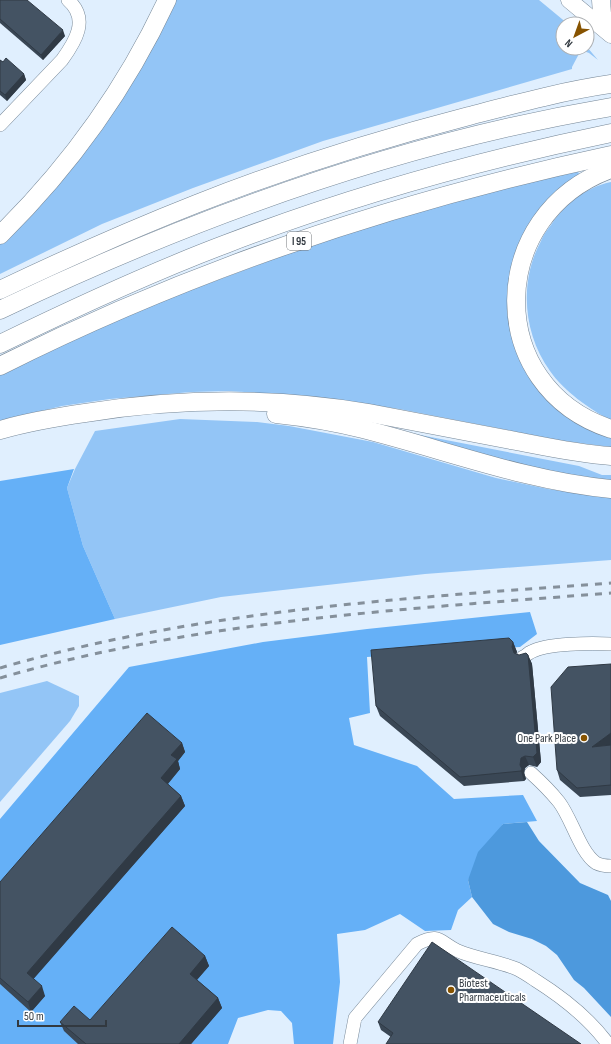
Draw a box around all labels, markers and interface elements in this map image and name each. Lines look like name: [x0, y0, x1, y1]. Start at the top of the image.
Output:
north arrow: [555, 16, 595, 56]
text: N: [562, 36, 575, 50]
road number: I 95: [287, 232, 311, 250]
place label: One Park Place: [517, 731, 576, 746]
marker: One Park Place: [579, 733, 589, 743]
place label: Biotest Pharmaceuticals: [459, 976, 526, 1005]
marker: Biotest Pharmaceuticals: [446, 985, 456, 995]
scale bar: [18, 1002, 106, 1028]
text: 50 m: [24, 1009, 44, 1024]

